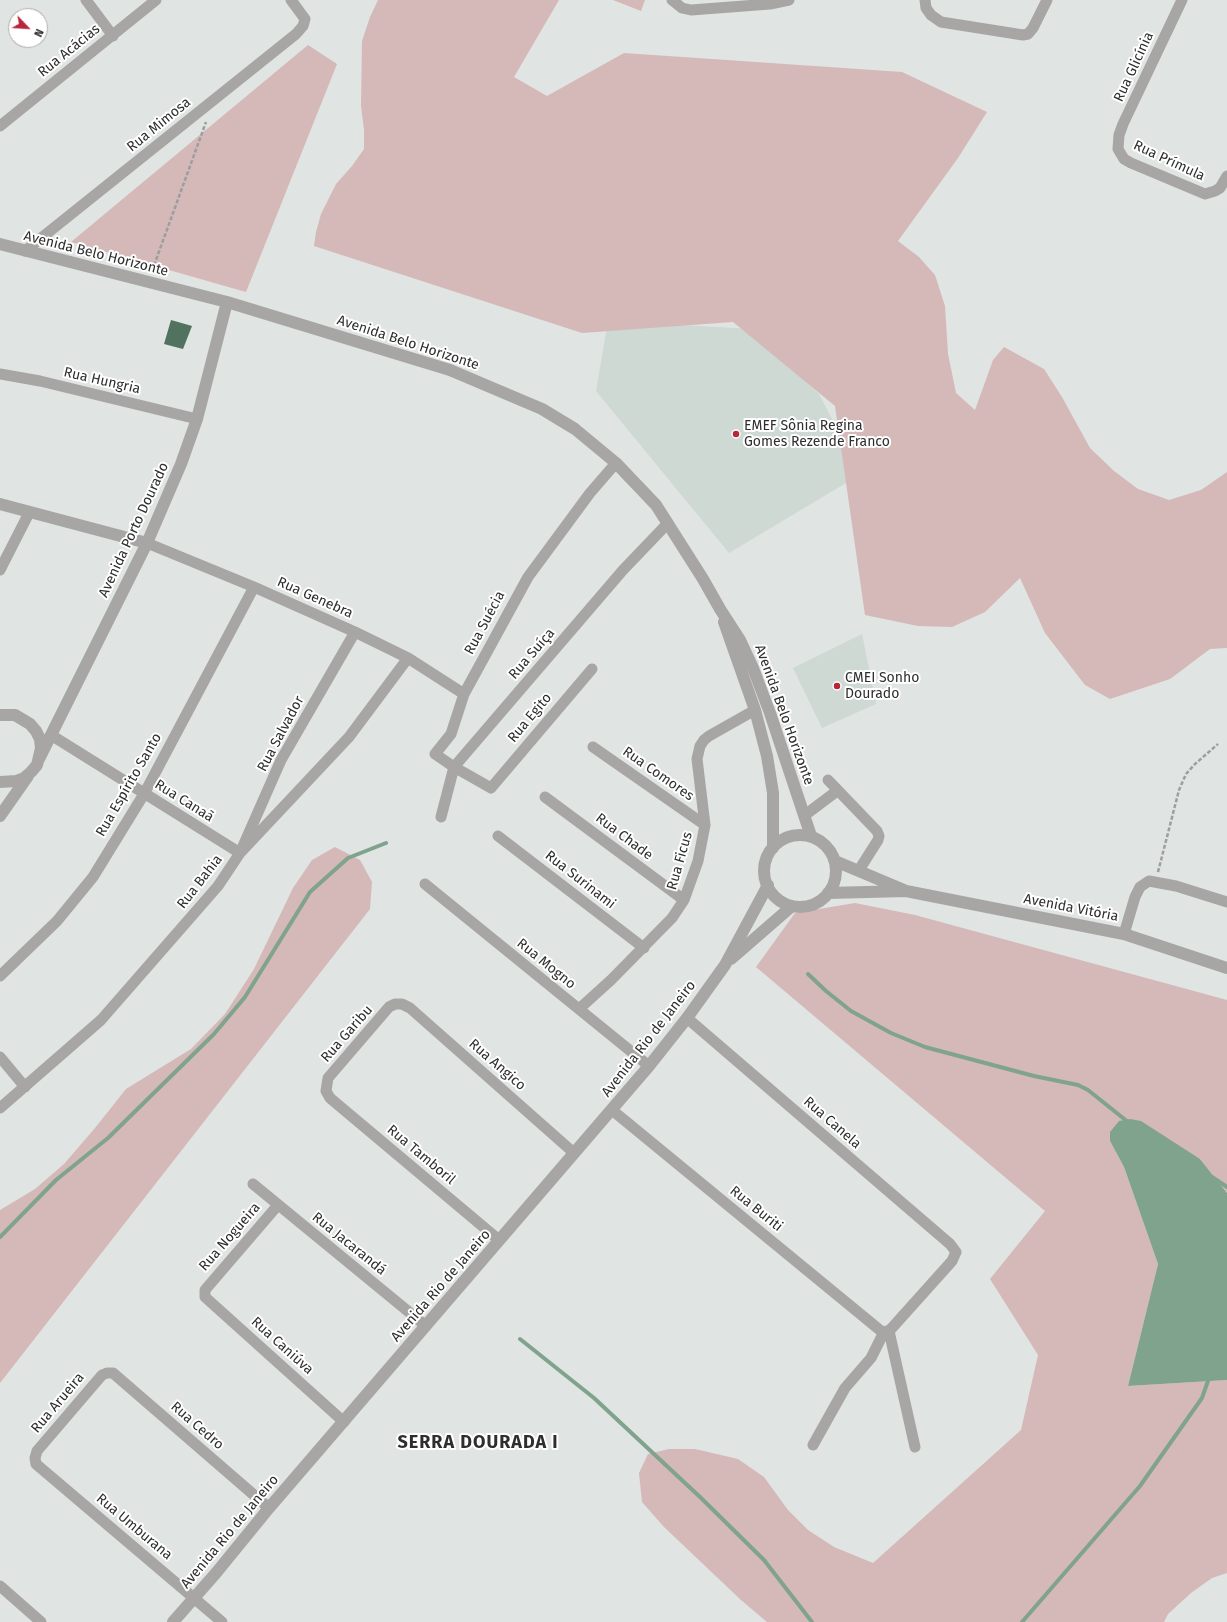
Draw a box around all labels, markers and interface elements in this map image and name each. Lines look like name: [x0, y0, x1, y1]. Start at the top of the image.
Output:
north arrow: [8, 8, 48, 48]
street label: Rua Acácias: [35, 21, 103, 81]
text: N: [31, 27, 46, 39]
street label: Rua Glicínia: [1110, 29, 1158, 105]
street label: Rua Mimosa: [124, 94, 194, 156]
street label: Rua Prímula: [1131, 137, 1207, 185]
street label: Avenida Belo Horizonte: [22, 228, 170, 280]
street label: Avenida Belo Horizonte: [335, 312, 481, 374]
street label: Rua Hungria: [62, 364, 142, 398]
place label: EMEF Sônia Regina Gomes Rezende Franco: [744, 418, 890, 450]
marker: EMEF Sônia Regina Gomes Rezende Franco: [731, 429, 741, 439]
street label: Avenida Porto Dourado: [95, 460, 173, 600]
street label: Rua Genebra: [275, 574, 355, 622]
street label: Rua Suécia: [461, 588, 509, 658]
street label: Rua Suíça: [505, 625, 559, 683]
street label: Avenida Belo Horizonte: [751, 642, 817, 788]
place label: CMEI Sonho Dourado: [845, 670, 919, 702]
marker: CMEI Sonho Dourado: [832, 681, 842, 691]
street label: Rua Egito: [504, 690, 556, 746]
street label: Rua Salvador: [254, 693, 308, 775]
street label: Rua Espírito Santo: [93, 730, 165, 840]
street label: Rua Comores: [619, 743, 697, 805]
street label: Rua Canaã: [151, 776, 217, 826]
street label: Rua Chade: [592, 810, 656, 864]
street label: Rua Ficus: [664, 830, 696, 892]
street label: Rua Surinami: [541, 847, 619, 913]
street label: Rua Bahia: [174, 852, 226, 912]
street label: Avenida Vitória: [1022, 891, 1120, 925]
street label: Rua Mogno: [513, 935, 579, 993]
street label: Avenida Rio de Janeiro: [598, 977, 700, 1101]
street label: Rua Garibu: [318, 1002, 376, 1066]
street label: Rua Angico: [465, 1036, 529, 1094]
street label: Rua Canela: [800, 1093, 864, 1153]
street label: Rua Tamboril: [383, 1122, 459, 1188]
street label: Rua Buriti: [726, 1183, 786, 1235]
street label: Rua Nogueira: [196, 1199, 264, 1275]
street label: Rua Jacarandá: [308, 1209, 390, 1279]
street label: Avenida Rio de Janeiro: [388, 1226, 494, 1346]
street label: Rua Caniúva: [247, 1314, 317, 1378]
street label: Rua Arueira: [28, 1369, 88, 1437]
street label: Rua Cedro: [167, 1398, 227, 1454]
district label: SERRA DOURADA I: [397, 1432, 559, 1454]
street label: Avenida Rio de Janeiro: [178, 1472, 282, 1592]
street label: Rua Umburana: [93, 1490, 175, 1564]

